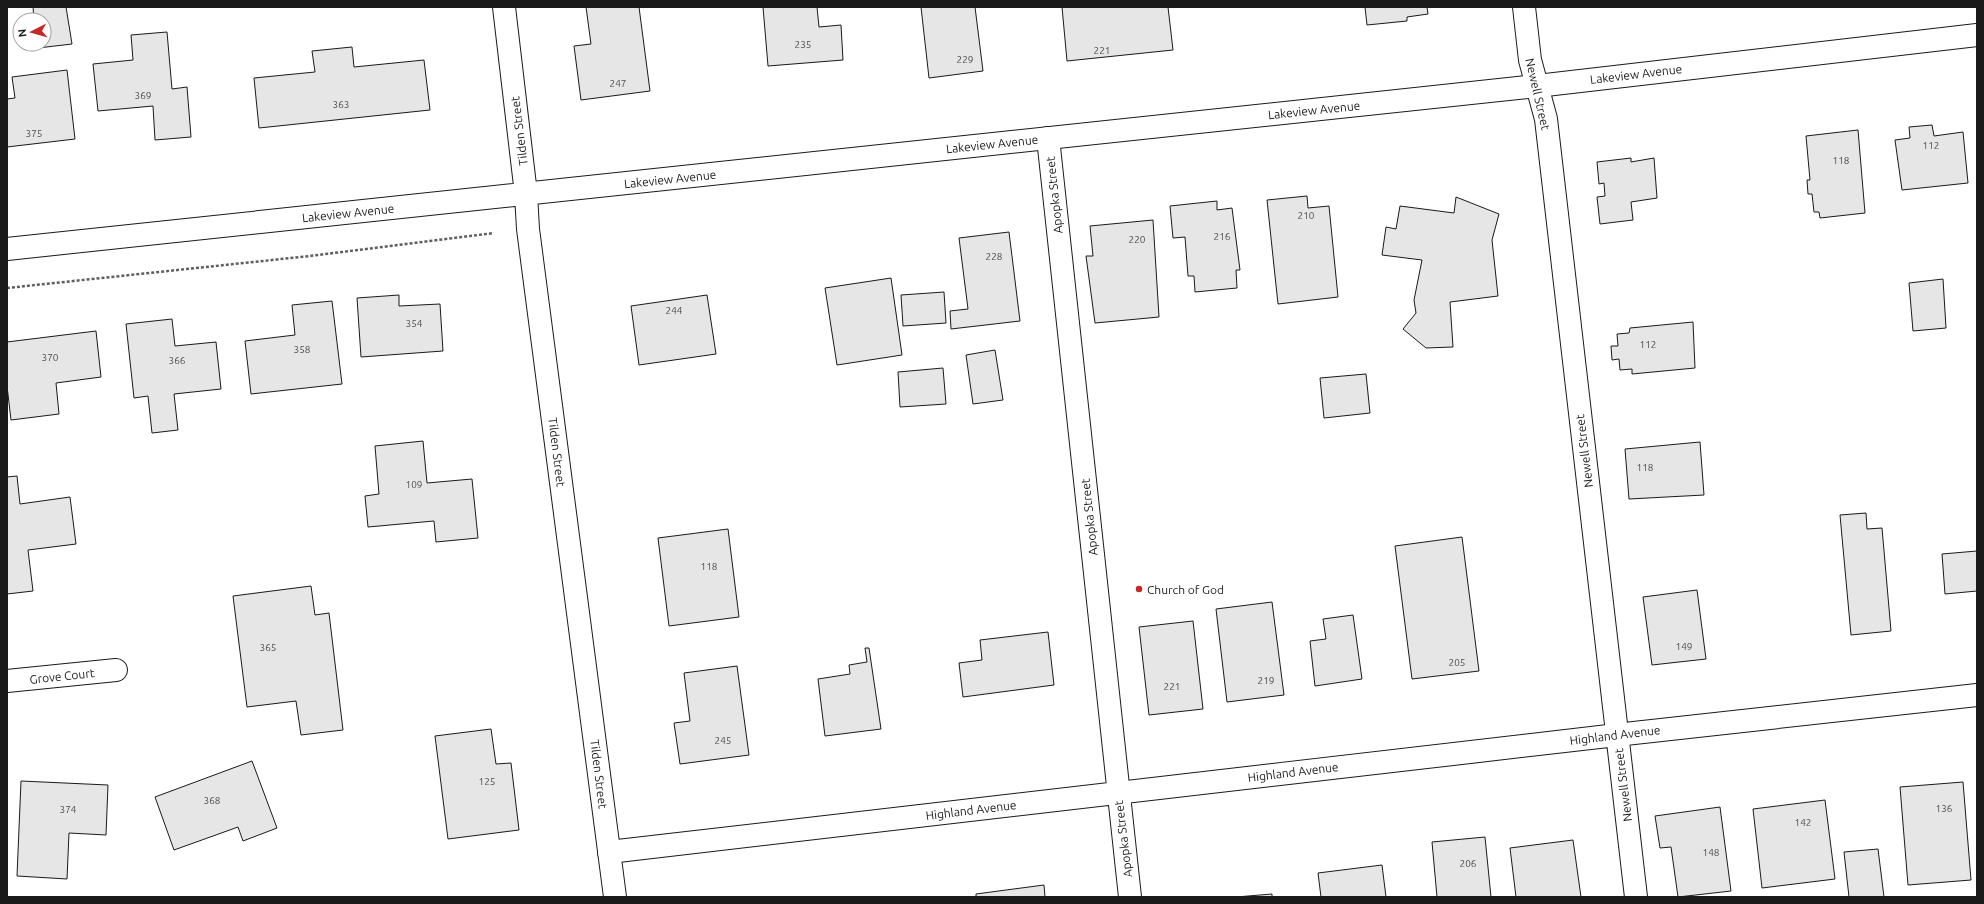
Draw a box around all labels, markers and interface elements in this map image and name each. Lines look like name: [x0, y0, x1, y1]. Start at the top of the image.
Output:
north arrow: [12, 12, 52, 52]
text: N: [16, 28, 28, 38]
house number: 235: [795, 39, 811, 50]
house number: 221: [1094, 45, 1110, 56]
house number: 229: [957, 54, 973, 65]
street label: Newell Street: [1523, 57, 1553, 132]
street label: Lakeview Avenue: [1589, 62, 1683, 86]
house number: 247: [610, 78, 626, 89]
house number: 369: [135, 90, 151, 101]
street label: Tilden Street: [508, 95, 530, 166]
house number: 363: [333, 99, 349, 110]
street label: Lakeview Avenue: [1267, 99, 1361, 121]
house number: 375: [26, 128, 42, 139]
street label: Lakeview Avenue: [945, 133, 1039, 155]
house number: 112: [1923, 140, 1939, 151]
house number: 118: [1833, 155, 1850, 166]
street label: Apopka Street: [1043, 156, 1065, 234]
street label: Lakeview Avenue: [623, 168, 717, 190]
street label: Lakeview Avenue: [301, 202, 395, 224]
house number: 210: [1298, 210, 1315, 221]
house number: 216: [1214, 231, 1231, 242]
house number: 220: [1129, 234, 1146, 245]
house number: 228: [986, 251, 1003, 262]
house number: 244: [666, 305, 683, 316]
house number: 354: [406, 318, 423, 329]
house number: 112: [1640, 339, 1656, 350]
house number: 358: [294, 344, 311, 355]
house number: 370: [42, 352, 59, 363]
house number: 366: [169, 355, 186, 366]
street label: Newell Street: [1573, 413, 1595, 488]
street label: Tilden Street: [546, 417, 568, 488]
house number: 118: [1637, 462, 1654, 473]
street label: Apopka Street: [1078, 478, 1100, 556]
house number: 109: [406, 479, 422, 490]
house number: 118: [701, 561, 718, 572]
place label: Church of God: [1147, 583, 1224, 596]
marker: Church of God: [1134, 584, 1144, 594]
house number: 149: [1676, 641, 1692, 652]
house number: 365: [260, 642, 276, 653]
house number: 205: [1449, 657, 1465, 668]
street label: Grove Court: [29, 666, 95, 686]
house number: 219: [1258, 675, 1274, 686]
house number: 221: [1164, 681, 1180, 692]
street label: Highland Avenue: [1569, 723, 1661, 747]
house number: 245: [715, 735, 731, 746]
street label: Tilden Street: [588, 739, 610, 810]
street label: Newell Street: [1612, 747, 1634, 822]
street label: Highland Avenue: [1247, 760, 1339, 784]
house number: 125: [479, 776, 495, 787]
house number: 368: [204, 795, 221, 806]
street label: Highland Avenue: [925, 798, 1017, 822]
street label: Apopka Street: [1112, 800, 1134, 878]
house number: 136: [1936, 803, 1953, 814]
house number: 374: [60, 804, 77, 815]
house number: 142: [1795, 817, 1811, 828]
house number: 148: [1703, 847, 1720, 858]
house number: 206: [1460, 858, 1477, 869]

